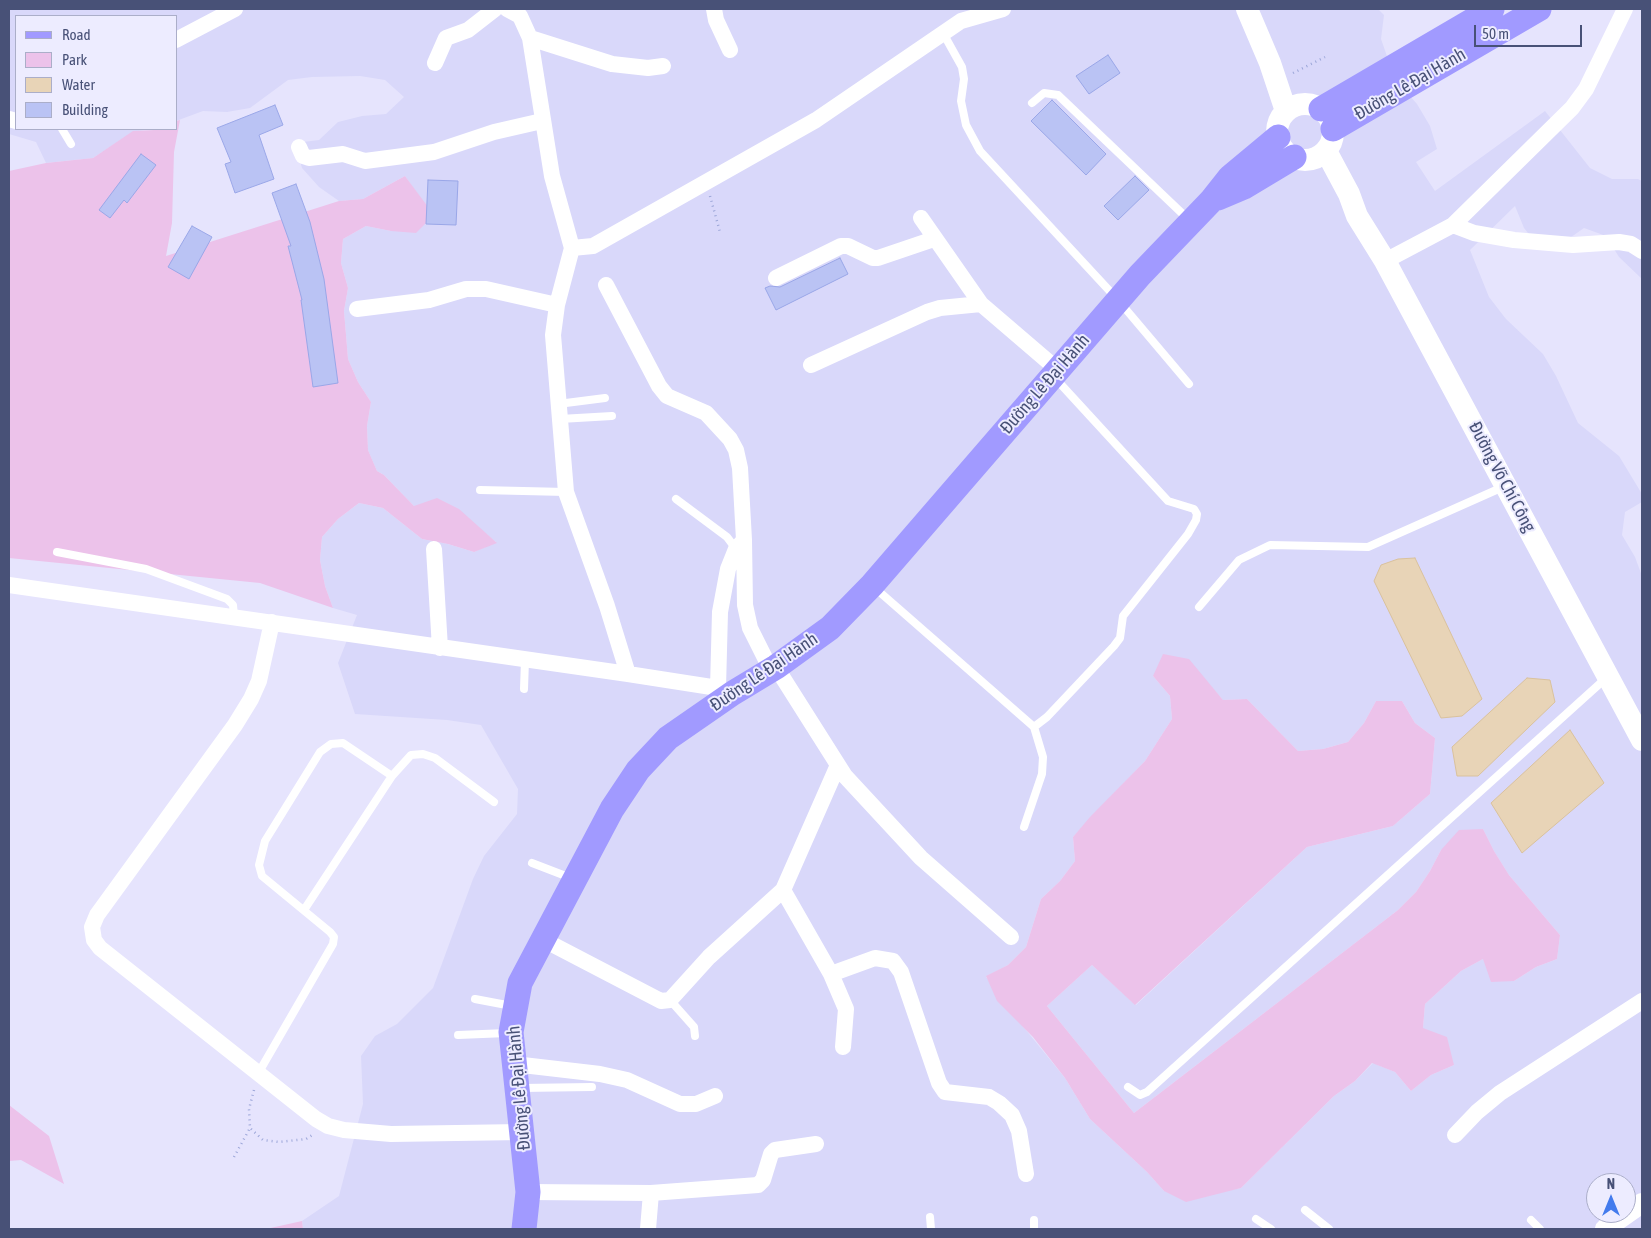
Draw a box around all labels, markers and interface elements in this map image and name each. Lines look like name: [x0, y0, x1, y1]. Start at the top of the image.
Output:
legend: [15, 15, 178, 130]
scale bar: [1476, 15, 1584, 47]
text: 50 m: [1482, 25, 1509, 42]
text: Road: [62, 26, 91, 43]
street label: Đường Lê Đại Hành: [1350, 43, 1470, 125]
text: Park: [62, 51, 87, 68]
text: Water: [62, 76, 95, 93]
text: Building: [62, 101, 108, 118]
street label: Đường Lê Đại Hành: [996, 330, 1094, 438]
street label: Đường Võ Chí Công: [1464, 418, 1540, 536]
street label: Đường Lê Đại Hành: [706, 628, 822, 716]
street label: Đường Lê Đại Hành: [503, 1025, 535, 1151]
north arrow: [1586, 1173, 1636, 1223]
text: N: [1607, 1176, 1615, 1192]

